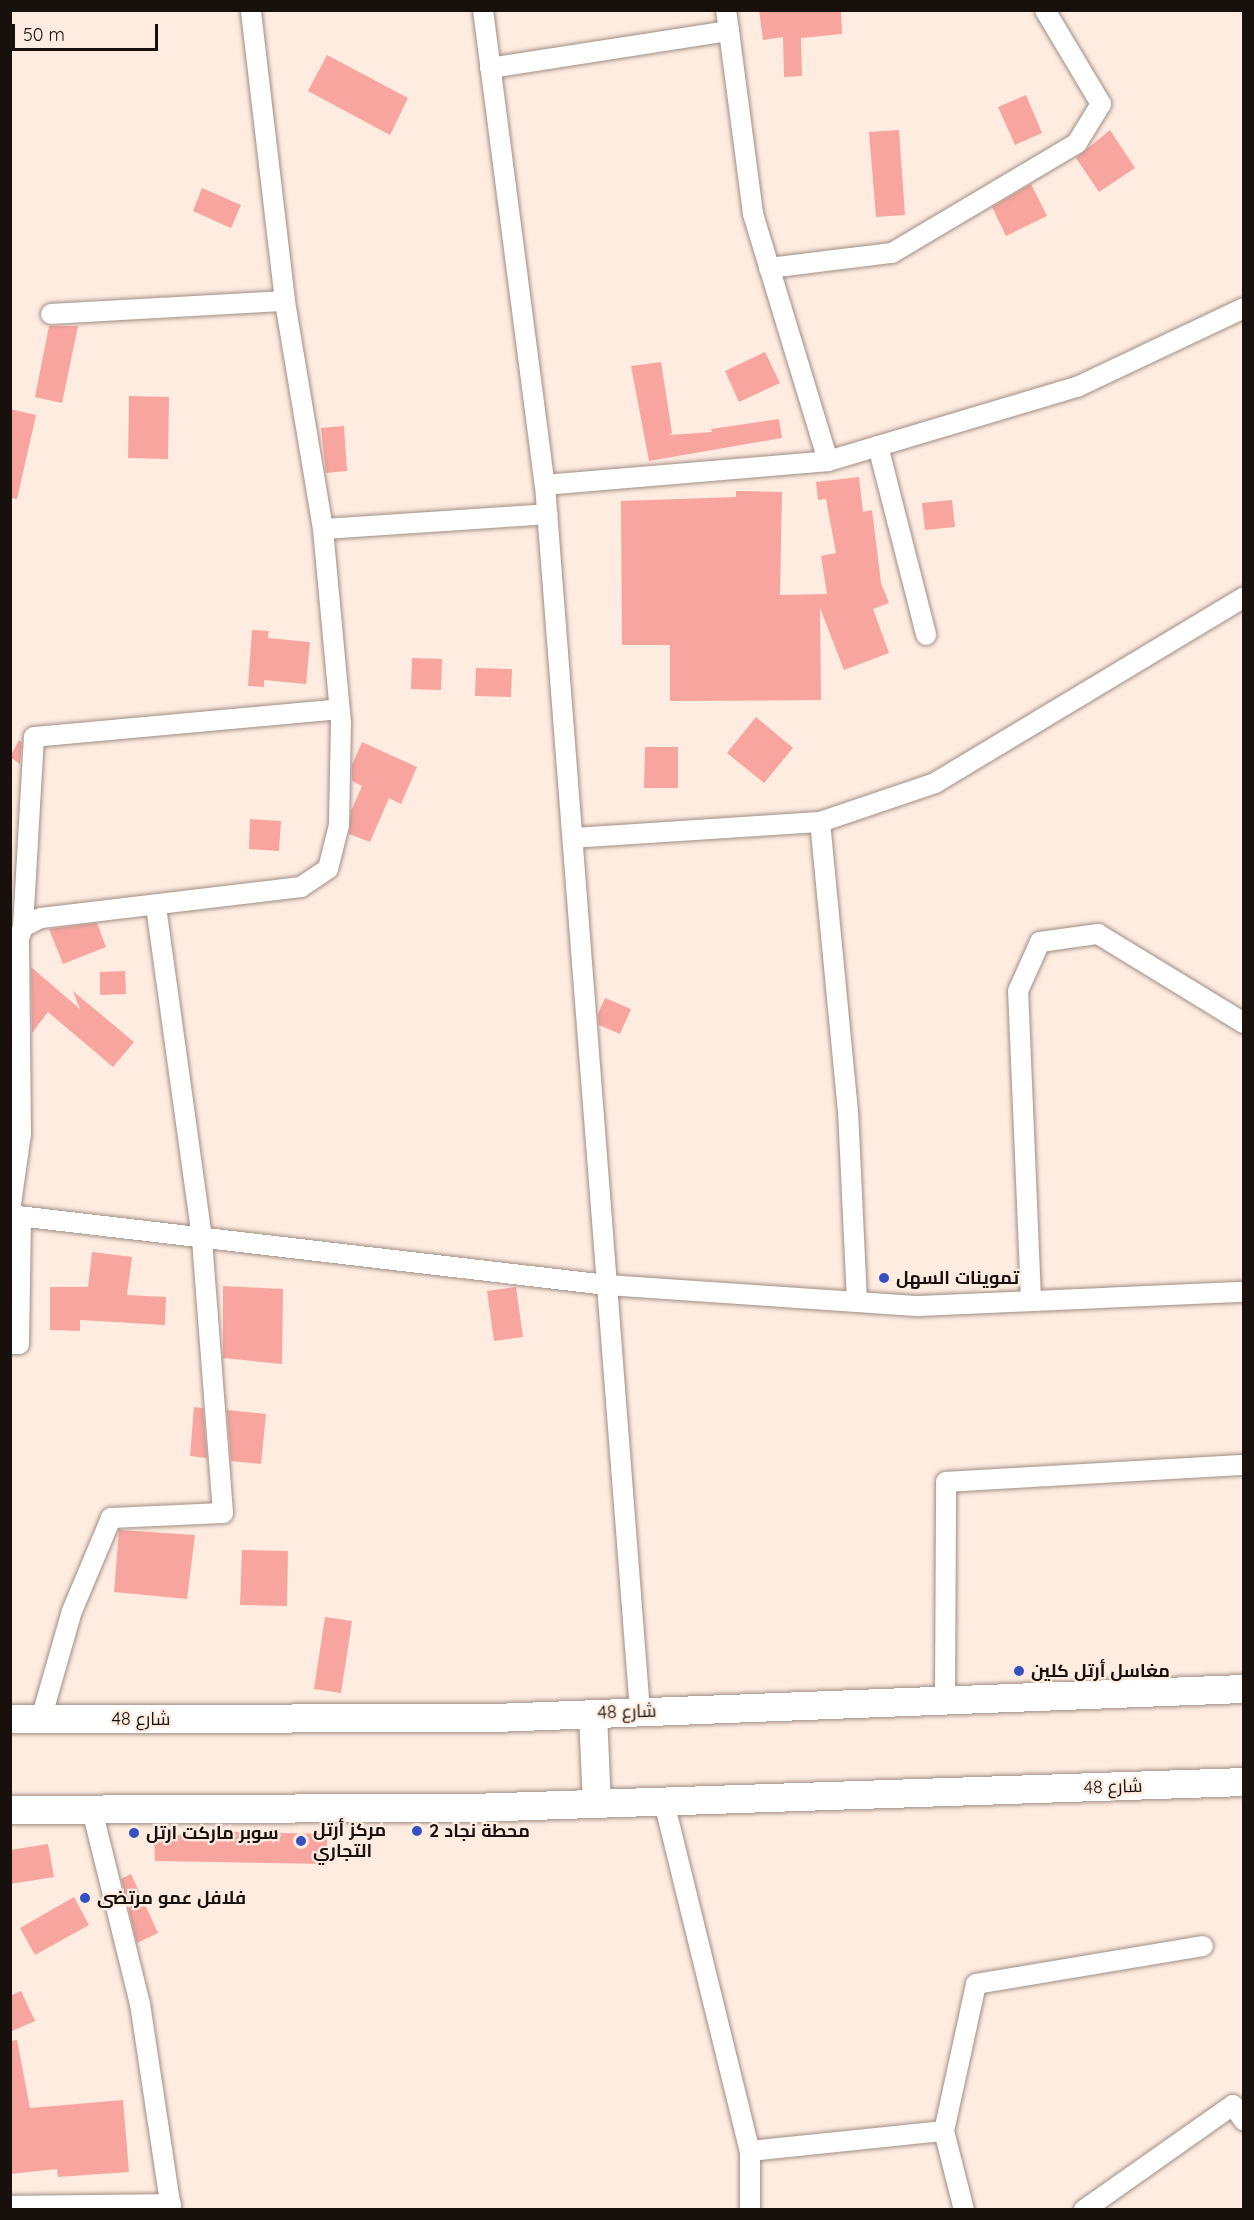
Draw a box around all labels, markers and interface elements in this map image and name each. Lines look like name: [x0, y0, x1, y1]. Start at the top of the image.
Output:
scale bar: [15, 12, 160, 50]
text: 50 m: [23, 23, 65, 46]
place label: تموينات السهل: [896, 1267, 1019, 1289]
marker: تموينات السهل: [877, 1271, 891, 1285]
place label: مغاسل أرتل كلين: [1031, 1660, 1170, 1682]
marker: مغاسل أرتل كلين: [1012, 1664, 1026, 1678]
street label: شارع 48: [597, 1700, 657, 1724]
street label: شارع 48: [112, 1708, 170, 1730]
street label: شارع 48: [1083, 1775, 1143, 1799]
place label: مركز أرتل التجاري: [313, 1820, 386, 1862]
place label: محطة نجاد 2: [429, 1820, 530, 1842]
place label: سوبر ماركت ارتل: [146, 1822, 278, 1844]
marker: محطة نجاد 2: [410, 1824, 424, 1838]
marker: سوبر ماركت ارتل: [127, 1826, 141, 1840]
marker: مركز أرتل التجاري: [294, 1834, 308, 1848]
place label: فلافل عمو مرتضى: [97, 1887, 246, 1909]
marker: فلافل عمو مرتضى: [78, 1891, 92, 1905]

